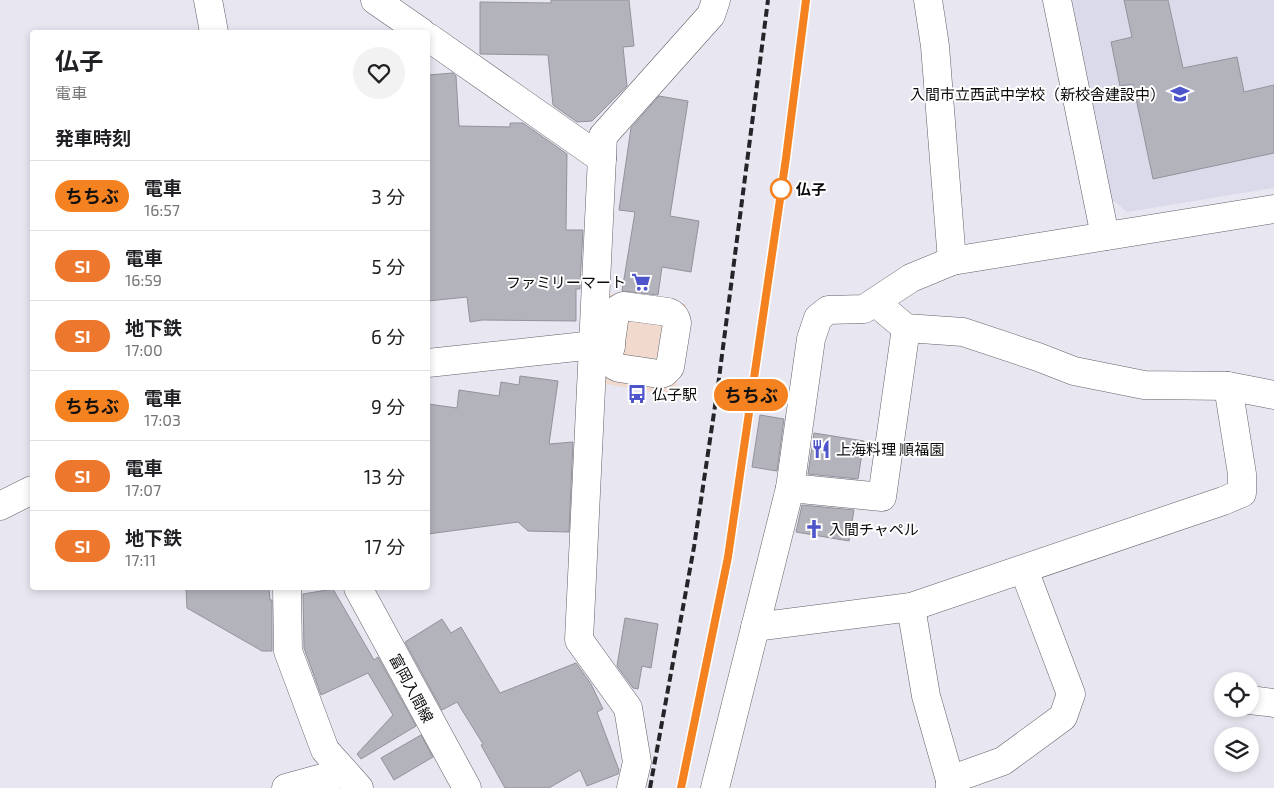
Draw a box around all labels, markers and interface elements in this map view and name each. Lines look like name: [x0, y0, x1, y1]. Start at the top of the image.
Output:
text: 仏子: [55, 46, 103, 75]
button: heart: [353, 47, 405, 99]
text: 電車: [55, 83, 87, 102]
school or university icon: 入間市立西武中学校（新校舎建設中）: [1169, 83, 1191, 105]
place label: 入間市立西武中学校（新校舎建設中）: [910, 85, 1165, 103]
text: 発車時刻: [55, 126, 131, 149]
text: 電車: [144, 176, 182, 199]
marker: 仏子: [770, 178, 792, 200]
place label: 仏子: [795, 180, 826, 198]
text: ちちぶ: [65, 185, 119, 207]
text: 3 分: [371, 185, 405, 208]
text: 16:57: [144, 200, 180, 219]
text: 電車: [125, 246, 163, 269]
text: SI: [75, 255, 90, 277]
text: 5 分: [372, 255, 405, 278]
text: 16:59: [125, 270, 162, 289]
supermarket icon: ファミリーマート: [630, 271, 652, 293]
place label: ファミリーマート: [506, 273, 626, 291]
text: 地下鉄: [125, 316, 182, 339]
text: SI: [75, 325, 90, 347]
text: 6 分: [371, 325, 405, 348]
text: 17:00: [125, 340, 163, 359]
line badge: ちちぶ: [722, 379, 780, 411]
bus stop icon: 仏子駅: [626, 383, 648, 405]
text: ちちぶ: [724, 384, 778, 406]
place label: 仏子駅: [652, 385, 697, 403]
text: 電車: [144, 386, 182, 409]
text: ちちぶ: [65, 395, 119, 417]
text: 9 分: [371, 395, 405, 418]
text: 17:03: [144, 410, 181, 429]
restaurant icon: 上海料理 順福園: [810, 438, 832, 460]
place label: 上海料理 順福園: [836, 440, 944, 458]
text: 電車: [125, 456, 163, 479]
text: SI: [75, 465, 90, 487]
text: 13 分: [364, 465, 405, 488]
text: 17:07: [125, 480, 161, 499]
church icon: 入間チャペル: [803, 518, 825, 540]
place label: 入間チャペル: [829, 520, 919, 538]
text: 地下鉄: [125, 526, 182, 549]
text: SI: [75, 535, 90, 557]
text: 17 分: [364, 535, 405, 558]
text: 17:11: [125, 550, 156, 569]
street label: 富岡入間線: [386, 651, 438, 725]
map controls: [1214, 672, 1259, 772]
button: locate: [1214, 672, 1259, 717]
button: layers: [1214, 727, 1259, 772]

